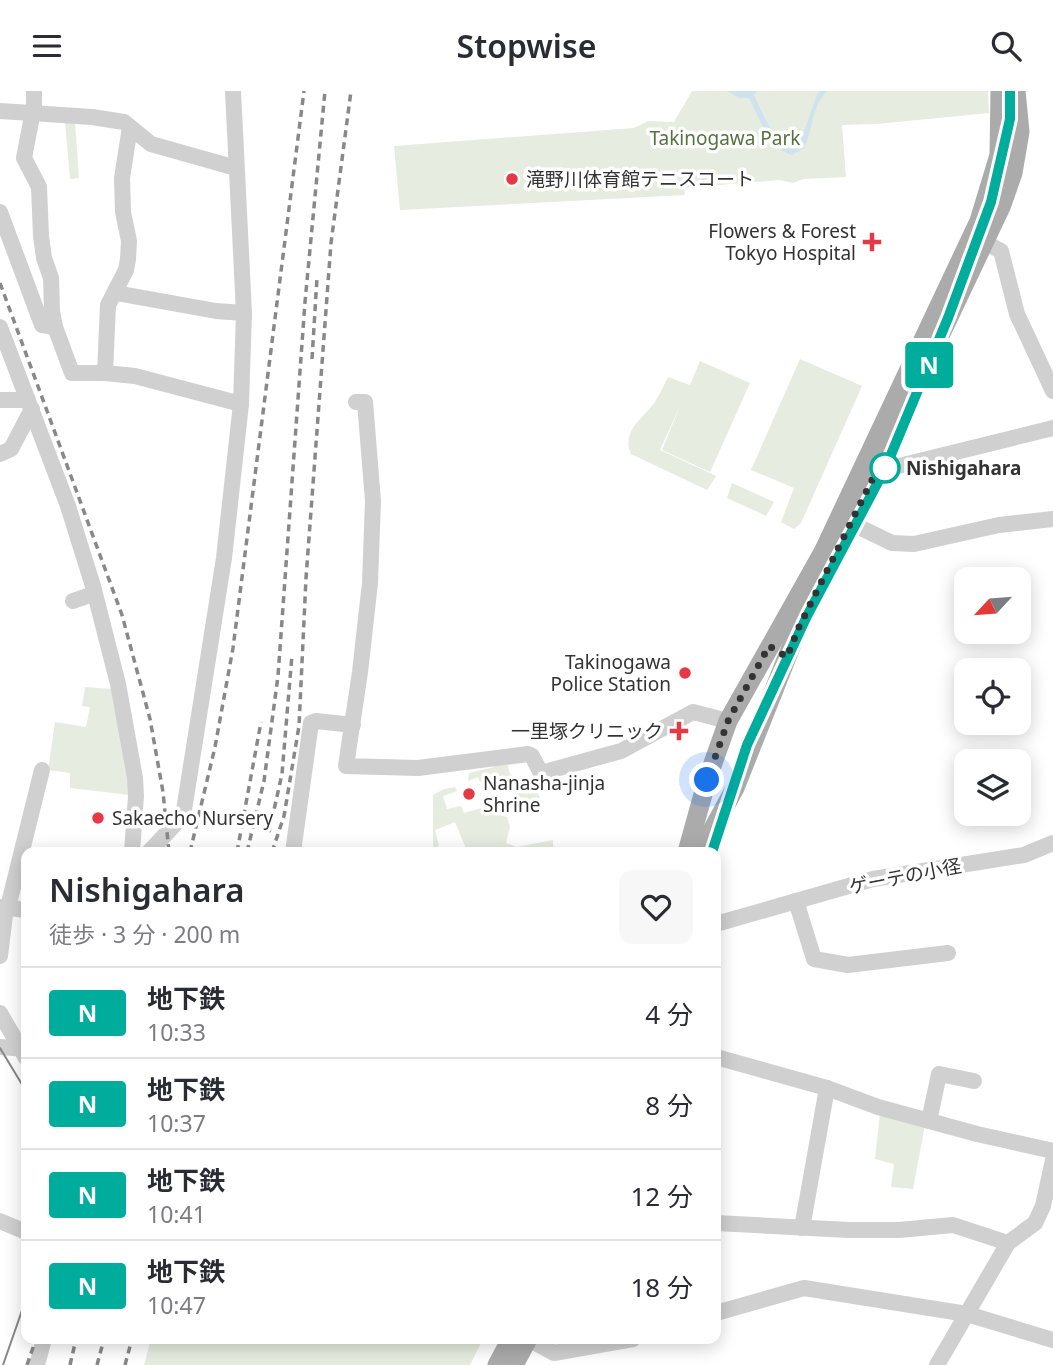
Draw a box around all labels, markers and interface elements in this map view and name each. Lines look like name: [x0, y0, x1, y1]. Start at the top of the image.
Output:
text: Stopwise: [457, 24, 596, 67]
icon: menu: [28, 27, 66, 65]
icon: search: [987, 27, 1025, 65]
park label: Takinogawa Park: [649, 125, 801, 151]
place label: 滝野川体育館テニスコート: [526, 166, 754, 192]
marker: 滝野川体育館テニスコート: [504, 171, 520, 187]
place label: Flowers & Forest Tokyo Hospital: [708, 218, 856, 266]
marker: Flowers & Forest Tokyo Hospital: [862, 232, 882, 252]
line badge: N: [906, 342, 952, 388]
text: N: [919, 348, 939, 381]
marker: Nishigahara: [870, 453, 900, 483]
place label: Nishigahara: [906, 455, 1021, 481]
north arrow: [954, 567, 1031, 644]
map controls: [954, 567, 1031, 826]
place label: Takinogawa Police Station: [550, 649, 671, 697]
button: locate: [954, 658, 1031, 735]
marker: Takinogawa Police Station: [677, 665, 693, 681]
place label: 一里塚クリニック: [511, 718, 663, 744]
marker: 一里塚クリニック: [669, 721, 689, 741]
button: layers: [954, 749, 1031, 826]
your location: [689, 762, 724, 797]
place label: Nanasha-jinja Shrine: [483, 770, 605, 818]
marker: Nanasha-jinja Shrine: [461, 786, 477, 802]
place label: Sakaecho Nursery: [112, 805, 274, 831]
marker: Sakaecho Nursery: [90, 810, 106, 826]
street label: ゲーテの小径: [847, 852, 963, 900]
text: Nishigahara: [49, 867, 244, 912]
button: heart: [619, 870, 693, 944]
text: 徒歩 · 3 分 · 200 m: [49, 918, 240, 950]
text: 地下鉄: [147, 980, 225, 1016]
text: N: [78, 996, 97, 1029]
text: 4 分: [645, 996, 693, 1032]
text: 10:33: [147, 1016, 206, 1048]
text: 地下鉄: [147, 1071, 225, 1107]
text: N: [78, 1087, 97, 1120]
text: 8 分: [645, 1087, 693, 1123]
text: 10:37: [147, 1107, 206, 1139]
text: 地下鉄: [147, 1162, 225, 1198]
text: N: [78, 1178, 97, 1211]
text: 12 分: [630, 1178, 693, 1214]
text: 10:41: [147, 1198, 206, 1230]
text: 地下鉄: [147, 1253, 225, 1289]
text: N: [78, 1269, 97, 1302]
text: 18 分: [630, 1269, 693, 1305]
text: 10:47: [147, 1289, 206, 1321]

